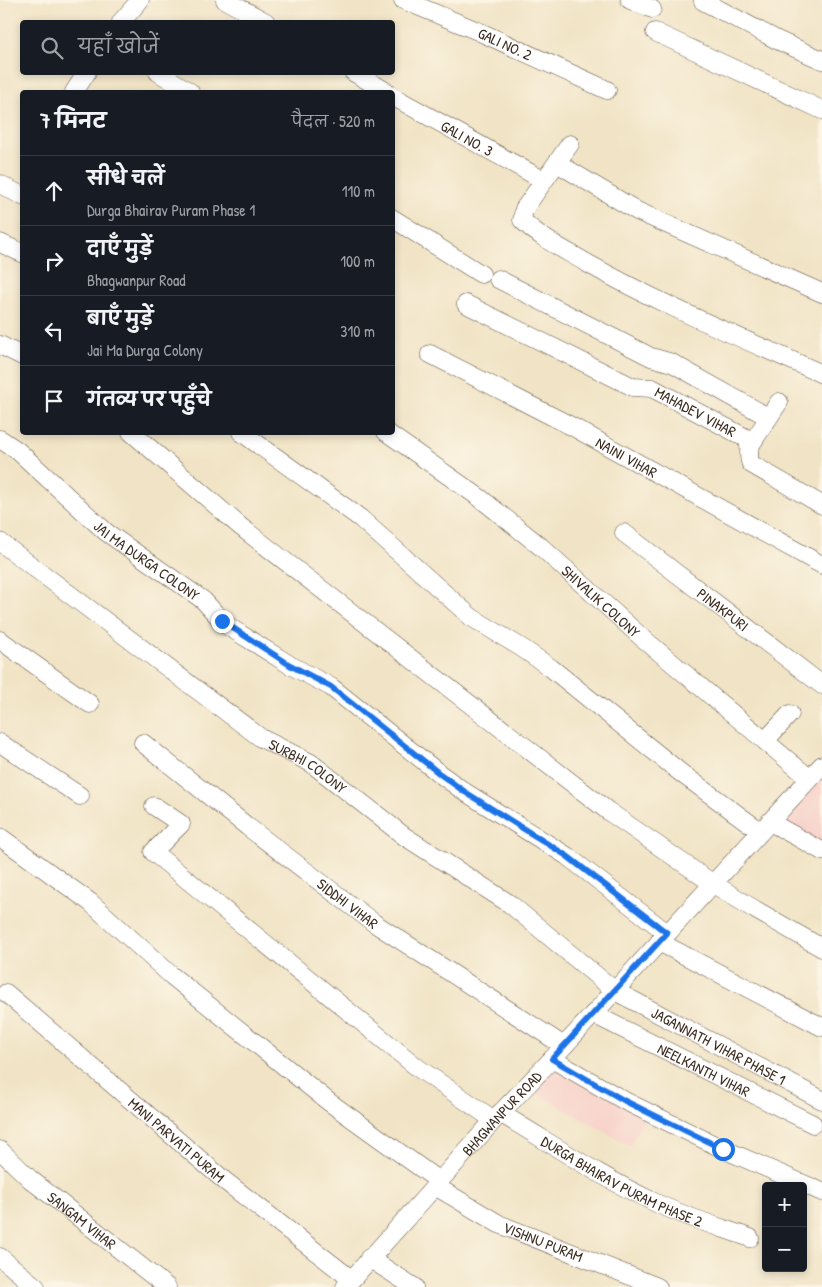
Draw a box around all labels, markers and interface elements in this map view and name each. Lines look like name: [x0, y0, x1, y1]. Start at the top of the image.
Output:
search box: [20, 20, 395, 75]
street label: GALI NO. 2: [475, 22, 535, 65]
text: यहाँ खोजें: [78, 33, 159, 59]
icon: search: [38, 34, 66, 62]
text: 7 मिनट: [40, 106, 106, 135]
text: पैदल · 520 m: [291, 110, 375, 132]
street label: GALI NO. 3: [437, 115, 497, 161]
text: सीधे चलें: [87, 165, 164, 191]
icon: ahead: [40, 177, 68, 205]
text: 110 m: [342, 180, 375, 202]
text: Durga Bhairav Puram Phase 1: [87, 199, 255, 221]
text: दाएँ मुड़ें: [87, 235, 153, 261]
icon: right: [40, 247, 68, 275]
text: 100 m: [340, 250, 375, 272]
text: Bhagwanpur Road: [87, 269, 185, 291]
text: बाएँ मुड़ें: [87, 305, 153, 331]
icon: left: [40, 317, 68, 345]
text: 310 m: [340, 320, 375, 342]
text: Jai Ma Durga Colony: [87, 339, 203, 361]
street label: MAHADEV VIHAR: [651, 381, 740, 442]
text: गंतव्य पर पहुँचे: [87, 386, 211, 412]
icon: arrive: [40, 387, 68, 415]
street label: NAINI VIHAR: [592, 431, 661, 482]
street label: JAI MA DURGA COLONY: [90, 516, 204, 605]
street label: SHIVALIK COLONY: [557, 560, 645, 642]
street label: PINAKPURI: [693, 583, 753, 636]
route end: [211, 610, 234, 633]
street label: SURBHI COLONY: [265, 733, 352, 798]
street label: SIDDHI VIHAR: [313, 873, 383, 933]
street label: JAGANNATH VIHAR PHASE 1: [648, 1002, 789, 1090]
street label: NEELKANTH VIHAR: [654, 1038, 754, 1101]
street label: BHAGWANPUR ROAD: [457, 1065, 547, 1160]
street label: MANI PARVATI PURAM: [124, 1092, 229, 1187]
street label: DURGA BHAIRAV PURAM PHASE 2: [537, 1130, 705, 1231]
route start: [712, 1138, 735, 1161]
map controls: [762, 1182, 807, 1272]
button: +: [762, 1182, 807, 1227]
street label: SANGAM VIHAR: [43, 1186, 121, 1254]
street label: VISHNU PURAM: [500, 1216, 586, 1267]
button: −: [762, 1227, 807, 1272]

